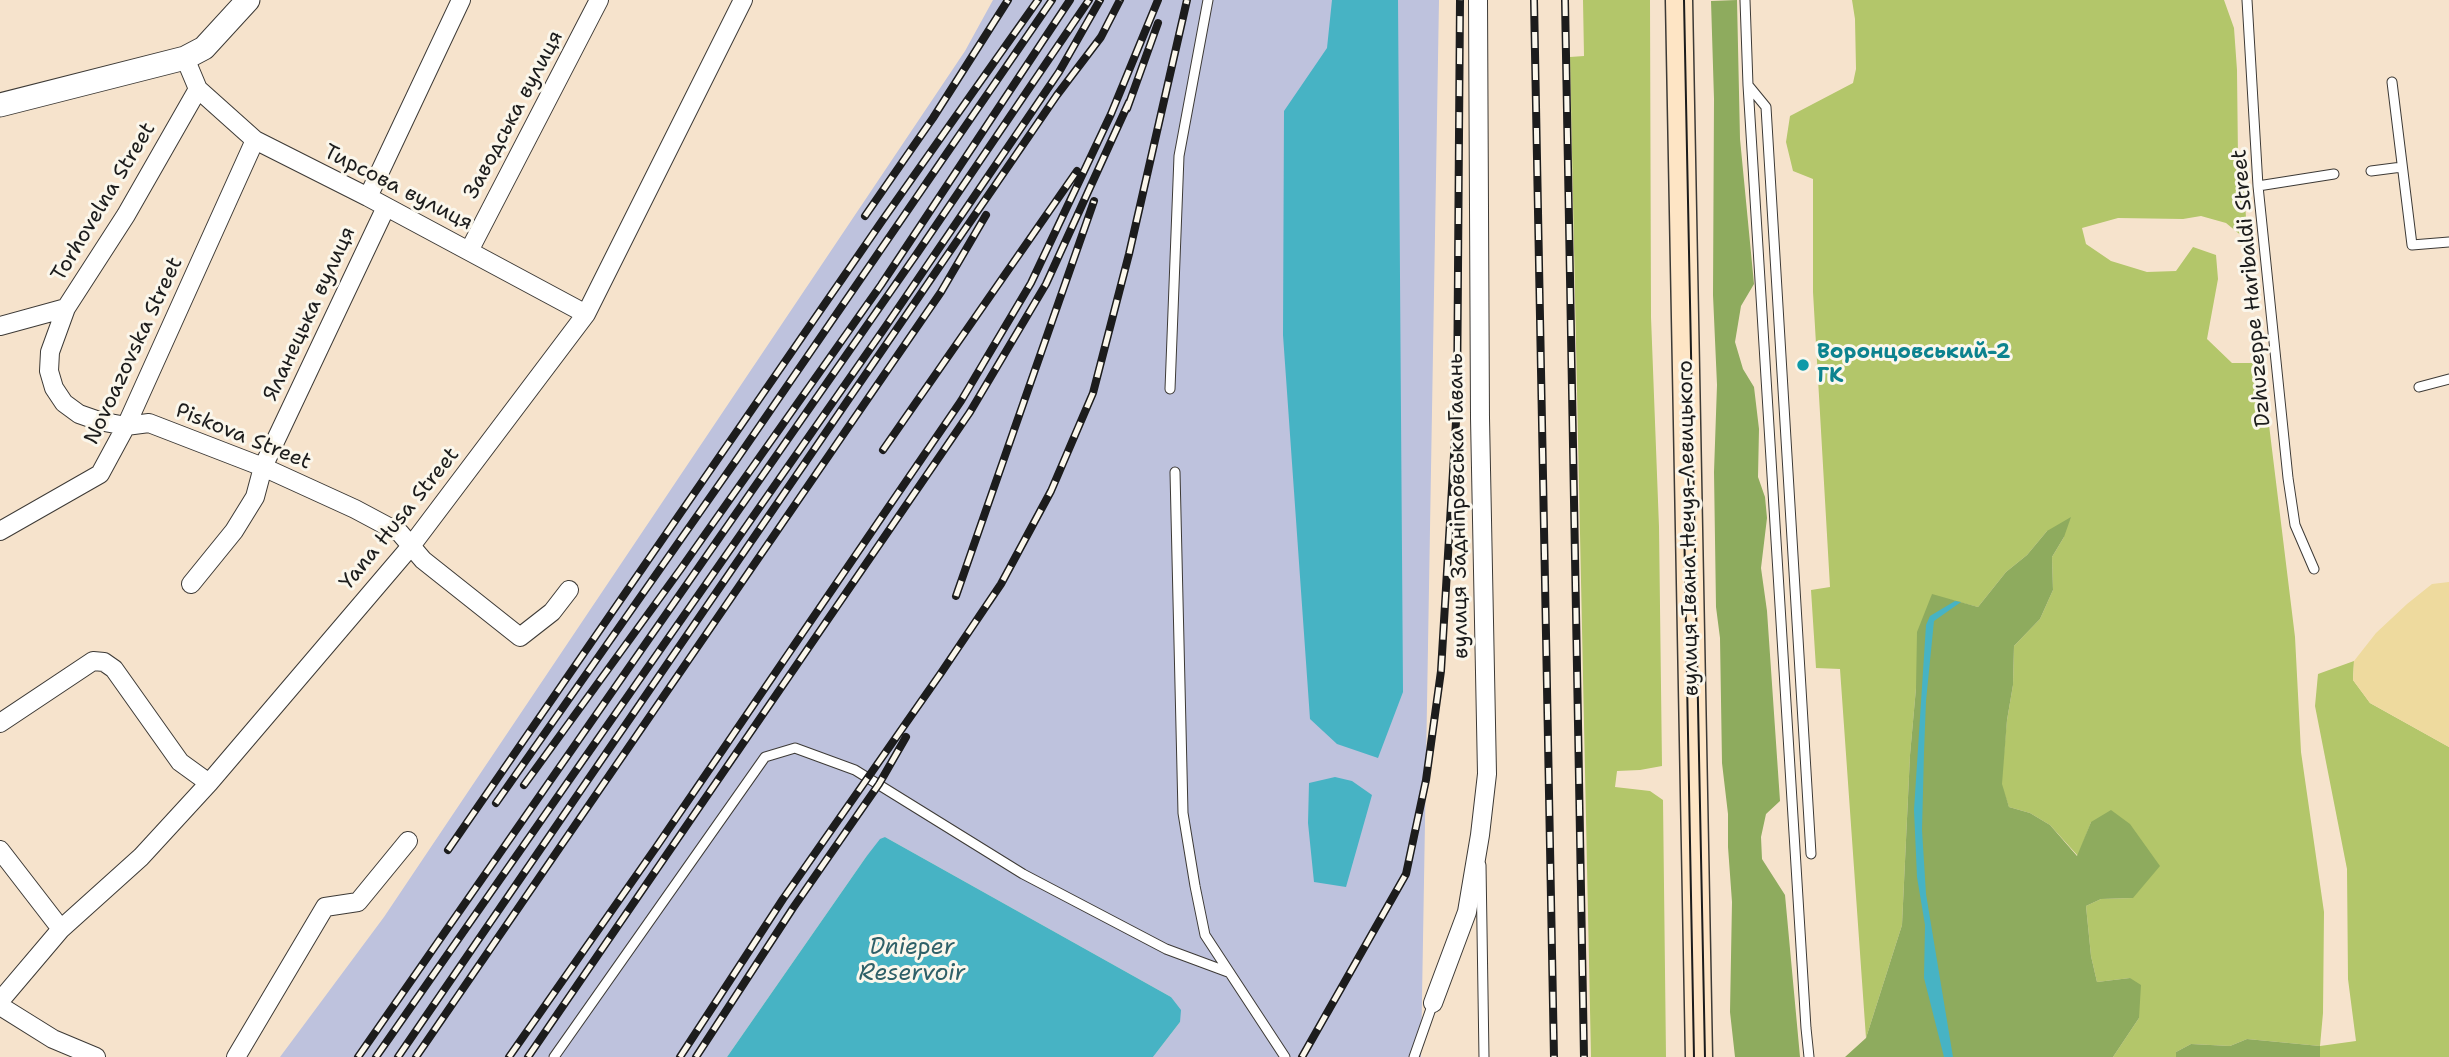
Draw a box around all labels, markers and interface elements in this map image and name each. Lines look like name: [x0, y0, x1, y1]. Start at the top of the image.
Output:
street label: Заводська вулиця: [459, 27, 569, 203]
street label: Torhovelna Street: [47, 118, 161, 286]
street label: Тирсова вулиця: [319, 140, 477, 236]
street label: Dzhuzeppe Haribaldi Street: [2227, 148, 2277, 428]
street label: Яланецька вулиця: [259, 223, 361, 405]
street label: Novoazovska Street: [80, 253, 188, 449]
place label: Воронцовський-2 ГК: [1817, 340, 2010, 390]
street label: вулиця Задніпровська Гавань: [1444, 353, 1474, 659]
marker: Воронцовський-2 ГК: [1795, 357, 1811, 373]
street label: вулиця Івана Нечуя-Левицького: [1673, 360, 1705, 696]
street label: Piskova Street: [172, 398, 314, 476]
street label: Yana Husa Street: [335, 443, 465, 595]
water label: Dnieper Reservoir: [859, 934, 965, 988]

